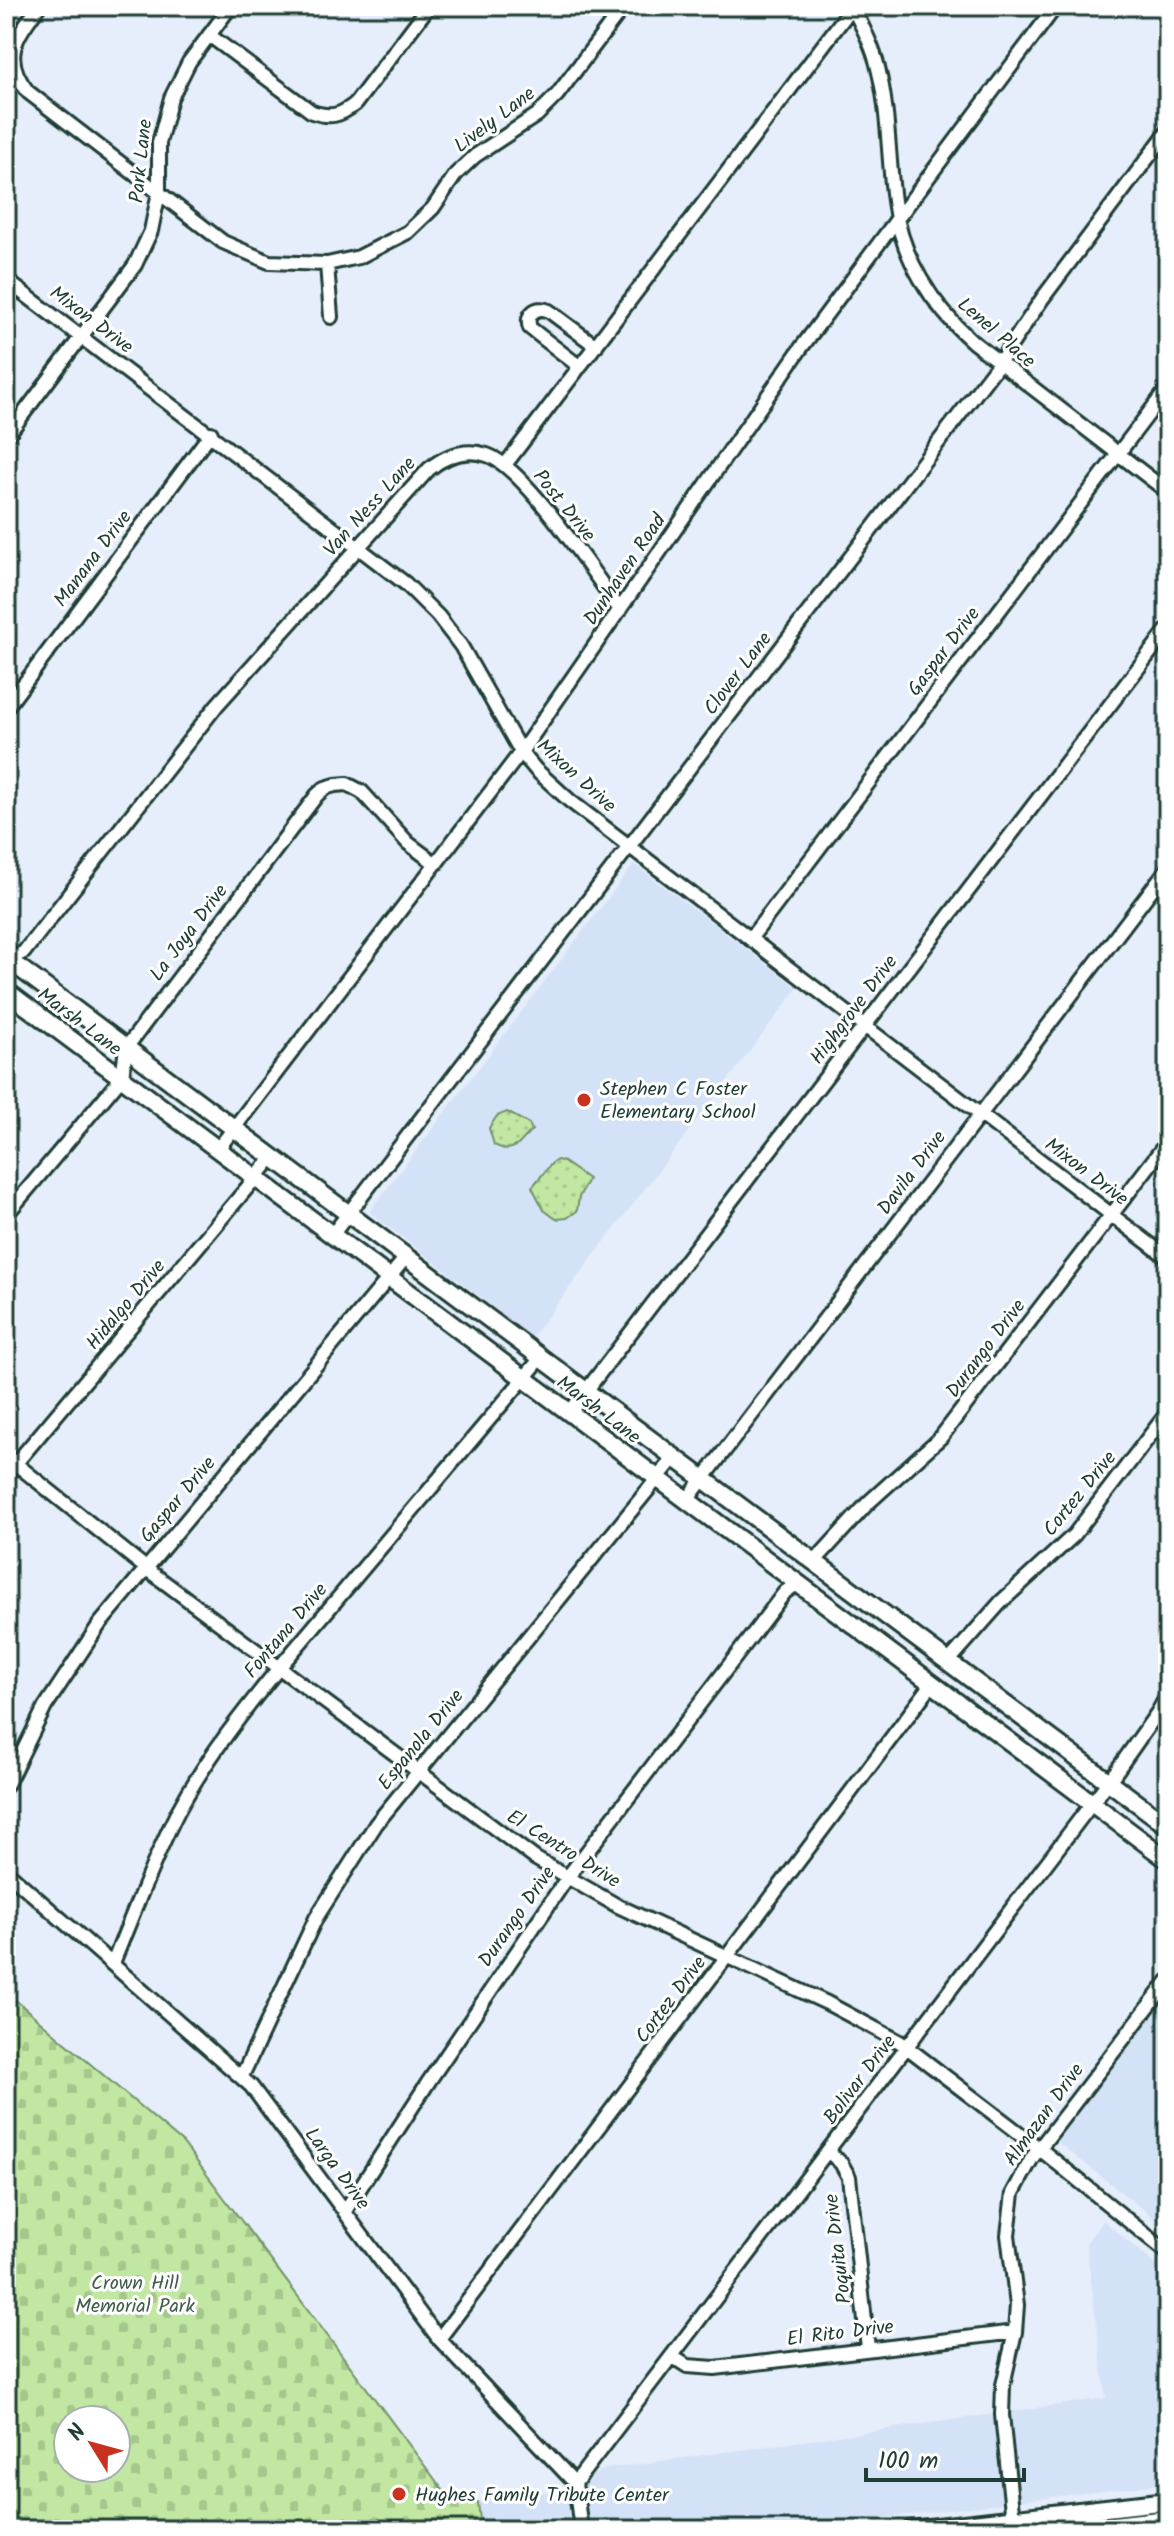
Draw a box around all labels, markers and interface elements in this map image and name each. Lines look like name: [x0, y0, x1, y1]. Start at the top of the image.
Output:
street label: Lively Lane: [447, 79, 543, 162]
street label: Park Lane: [122, 118, 162, 205]
street label: Mixon Drive: [42, 278, 140, 363]
street label: Lenel Place: [949, 290, 1042, 377]
street label: Van Ness Lane: [316, 450, 425, 565]
street label: Post Drive: [524, 463, 603, 550]
street label: Manana Drive: [46, 504, 141, 615]
street label: Dunhaven Road: [576, 507, 676, 633]
street label: Gaspar Drive: [900, 600, 989, 704]
street label: Clover Lane: [696, 625, 781, 723]
street label: Mixon Drive: [528, 732, 623, 821]
street label: La Joya Drive: [142, 878, 237, 989]
street label: Highgrove Drive: [802, 948, 907, 1072]
street label: Marsh Lane: [30, 980, 128, 1065]
place label: Stephen C Foster Elementary School: [600, 1074, 756, 1129]
marker: Stephen C Foster Elementary School: [575, 1091, 593, 1109]
street label: Davila Drive: [870, 1124, 955, 1223]
street label: Mixon Drive: [1037, 1130, 1135, 1215]
street label: Hidalgo Drive: [79, 1253, 174, 1358]
street label: Durango Drive: [938, 1293, 1035, 1406]
street label: Marsh Lane: [549, 1368, 647, 1453]
street label: Cortez Drive: [1036, 1444, 1125, 1544]
street label: Gaspar Drive: [132, 1450, 225, 1551]
street label: Fontana Drive: [237, 1576, 336, 1686]
street label: Espanola Drive: [370, 1682, 473, 1798]
street label: El Centro Drive: [500, 1802, 626, 1898]
street label: Durango Drive: [471, 1860, 564, 1974]
street label: Cortez Drive: [628, 1949, 715, 2051]
street label: Bolivar Drive: [816, 2028, 905, 2132]
street label: Almazan Drive: [996, 2057, 1093, 2174]
street label: Larga Drive: [295, 2121, 377, 2217]
street label: Poquita Drive: [816, 2192, 862, 2306]
park label: Crown Hill Memorial Park: [75, 2268, 195, 2323]
street label: El Rito Drive: [785, 2312, 896, 2356]
north arrow: [52, 2404, 132, 2484]
text: N: [60, 2417, 96, 2450]
scale bar: [866, 2432, 1024, 2482]
text: 100 m: [878, 2442, 938, 2481]
place label: Hughes Family Tribute Center: [415, 2480, 670, 2512]
marker: Hughes Family Tribute Center: [390, 2485, 408, 2503]

